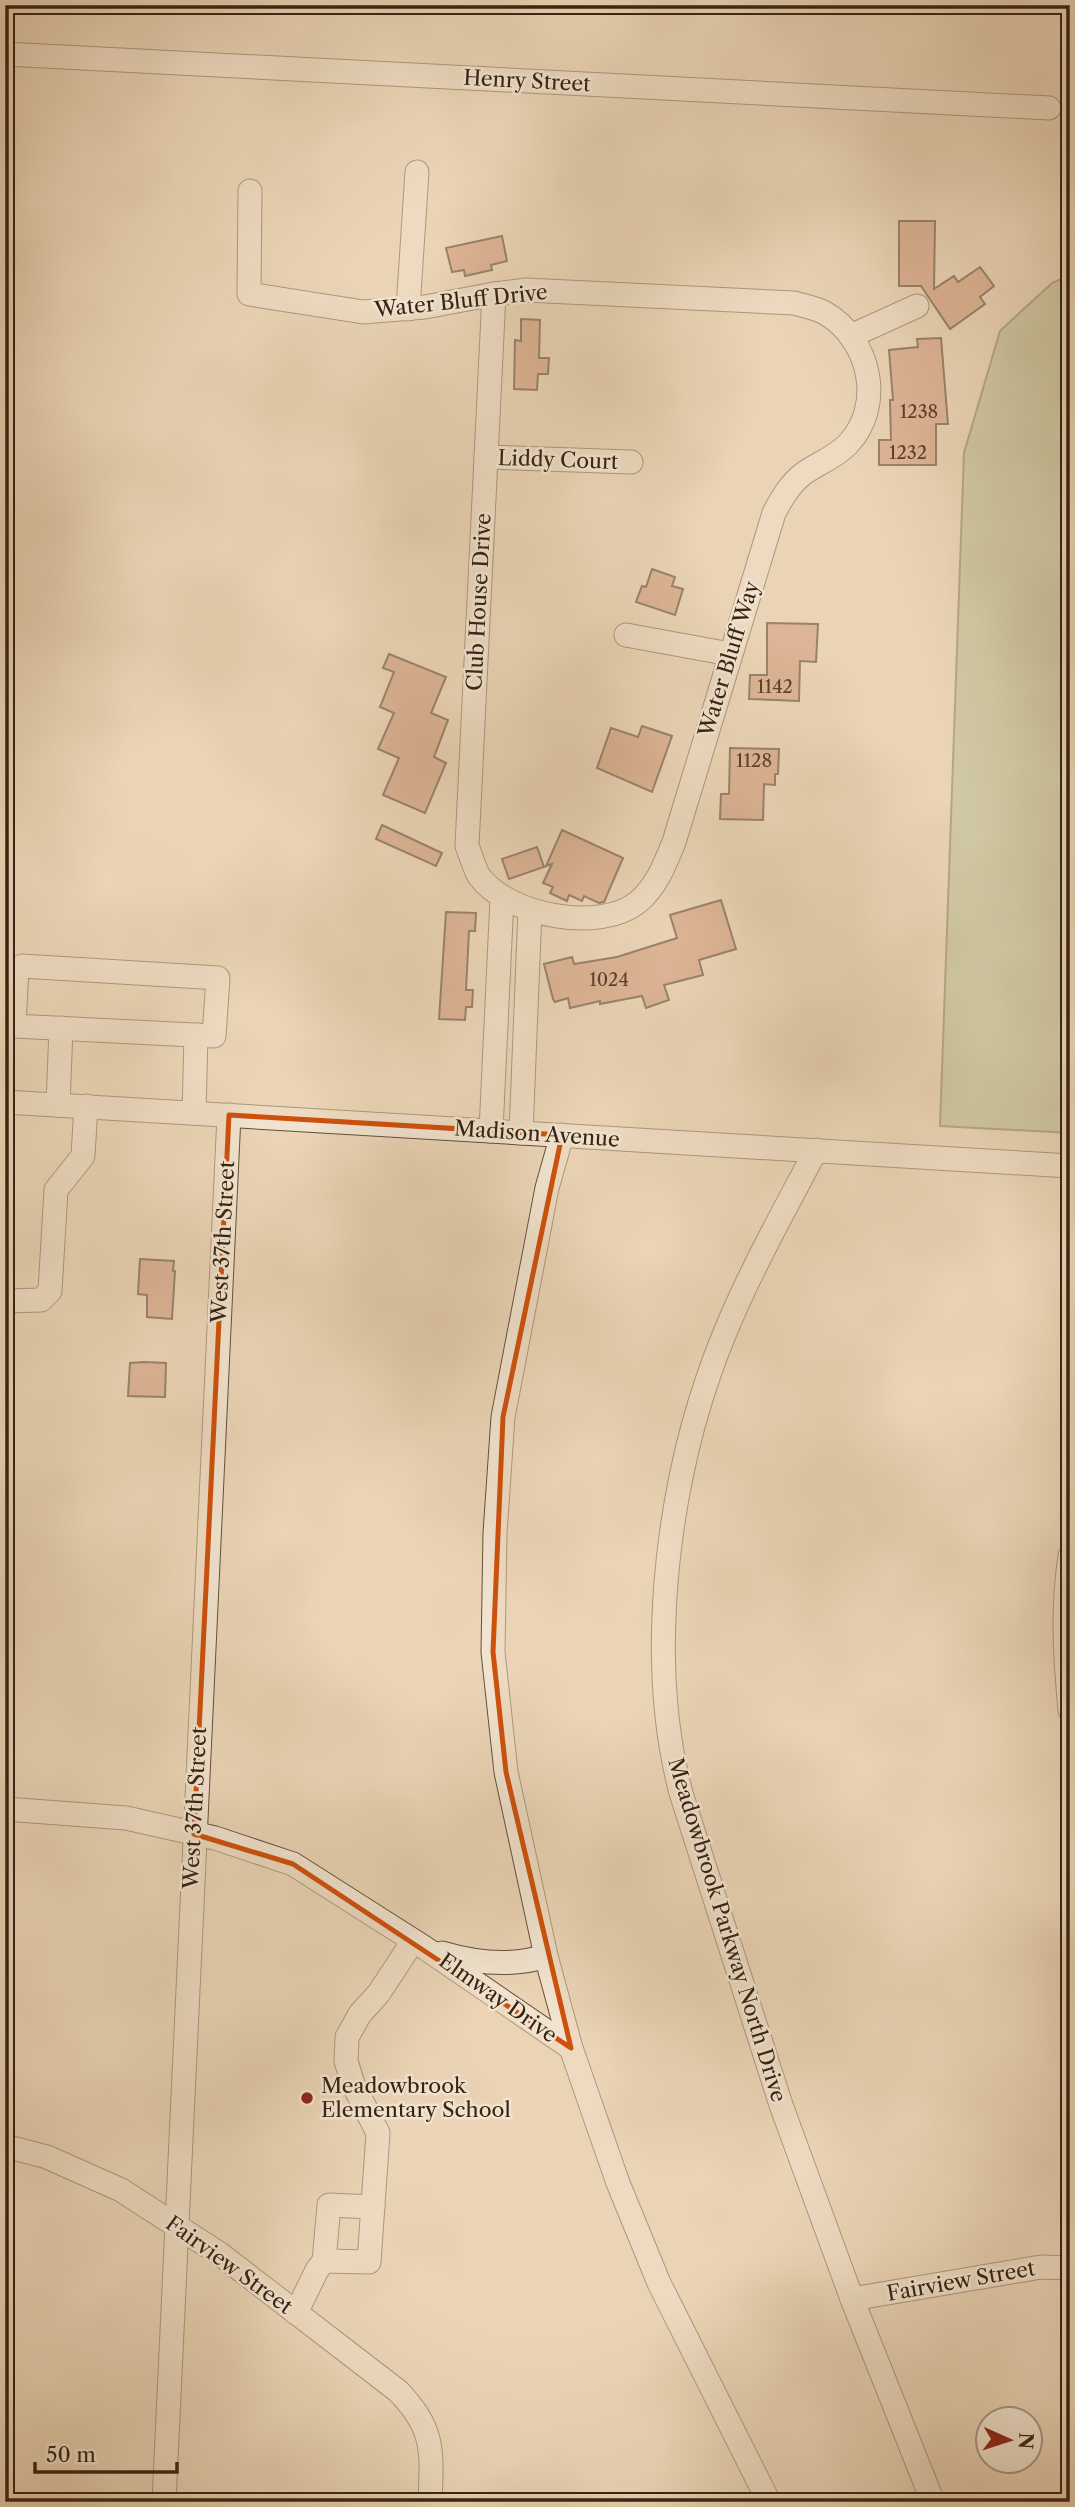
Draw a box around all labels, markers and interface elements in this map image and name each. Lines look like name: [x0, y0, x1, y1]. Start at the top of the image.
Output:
street label: Henry Street: [463, 65, 592, 96]
street label: Water Bluff Drive: [372, 279, 549, 322]
house number: 1238: [900, 401, 938, 423]
house number: 1232: [889, 442, 927, 464]
street label: Liddy Court: [497, 445, 619, 474]
street label: Club House Drive: [461, 512, 496, 692]
street label: Water Bluff Way: [693, 578, 764, 741]
house number: 1142: [757, 676, 793, 698]
house number: 1128: [736, 750, 772, 772]
house number: 1024: [589, 969, 629, 991]
street label: Madison Avenue: [453, 1115, 621, 1152]
street label: West 37th Street: [206, 1160, 239, 1325]
street label: West 37th Street: [178, 1726, 211, 1891]
street label: Meadowbrook Parkway North Drive: [663, 1755, 792, 2105]
street label: Elmway Drive: [434, 1948, 562, 2047]
place label: Meadowbrook Elementary School: [321, 2073, 511, 2122]
marker: Meadowbrook Elementary School: [299, 2090, 315, 2106]
street label: Fairview Street: [161, 2210, 298, 2319]
street label: Fairview Street: [885, 2255, 1038, 2306]
north arrow: [974, 2406, 1044, 2476]
scale bar: [35, 2430, 177, 2474]
text: N: [1014, 2432, 1037, 2450]
text: 50 m: [46, 2442, 96, 2467]

